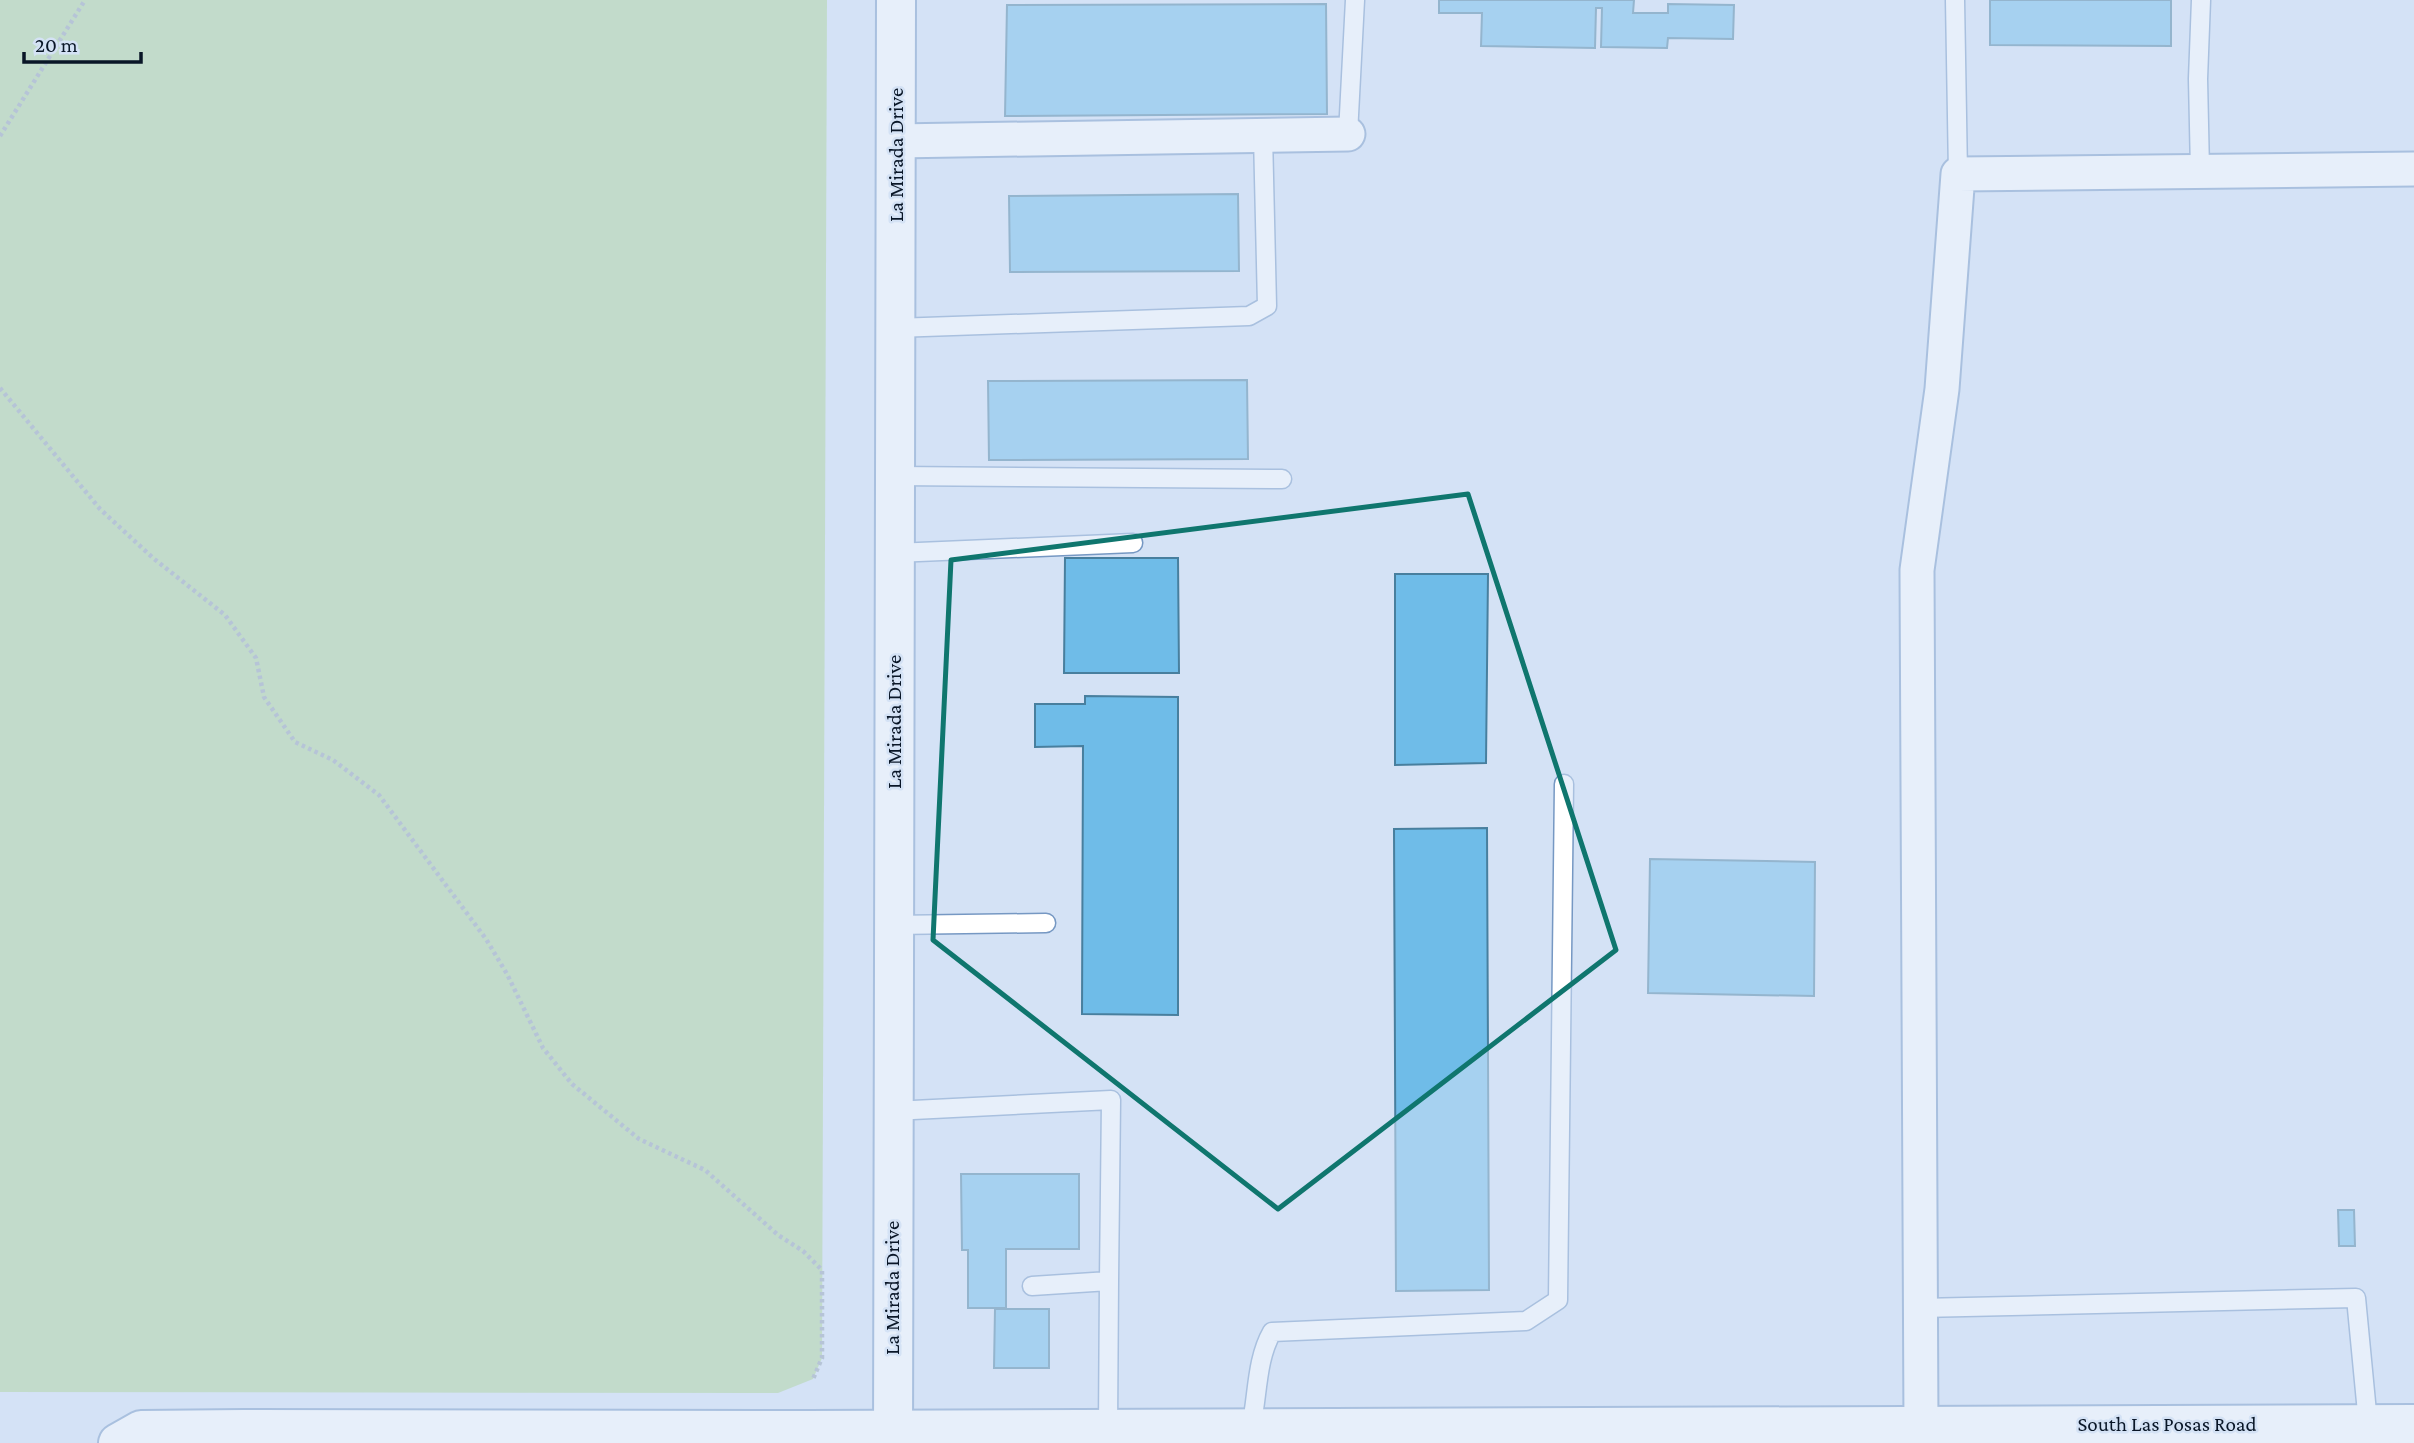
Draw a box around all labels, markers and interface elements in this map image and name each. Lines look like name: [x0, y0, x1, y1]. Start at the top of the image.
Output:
scale bar: [24, 21, 142, 65]
text: 20 m: [35, 33, 78, 57]
street label: La Mirada Drive: [884, 88, 908, 222]
street label: La Mirada Drive: [882, 655, 906, 789]
street label: La Mirada Drive: [880, 1221, 904, 1355]
street label: South Las Posas Road: [2077, 1412, 2257, 1436]

